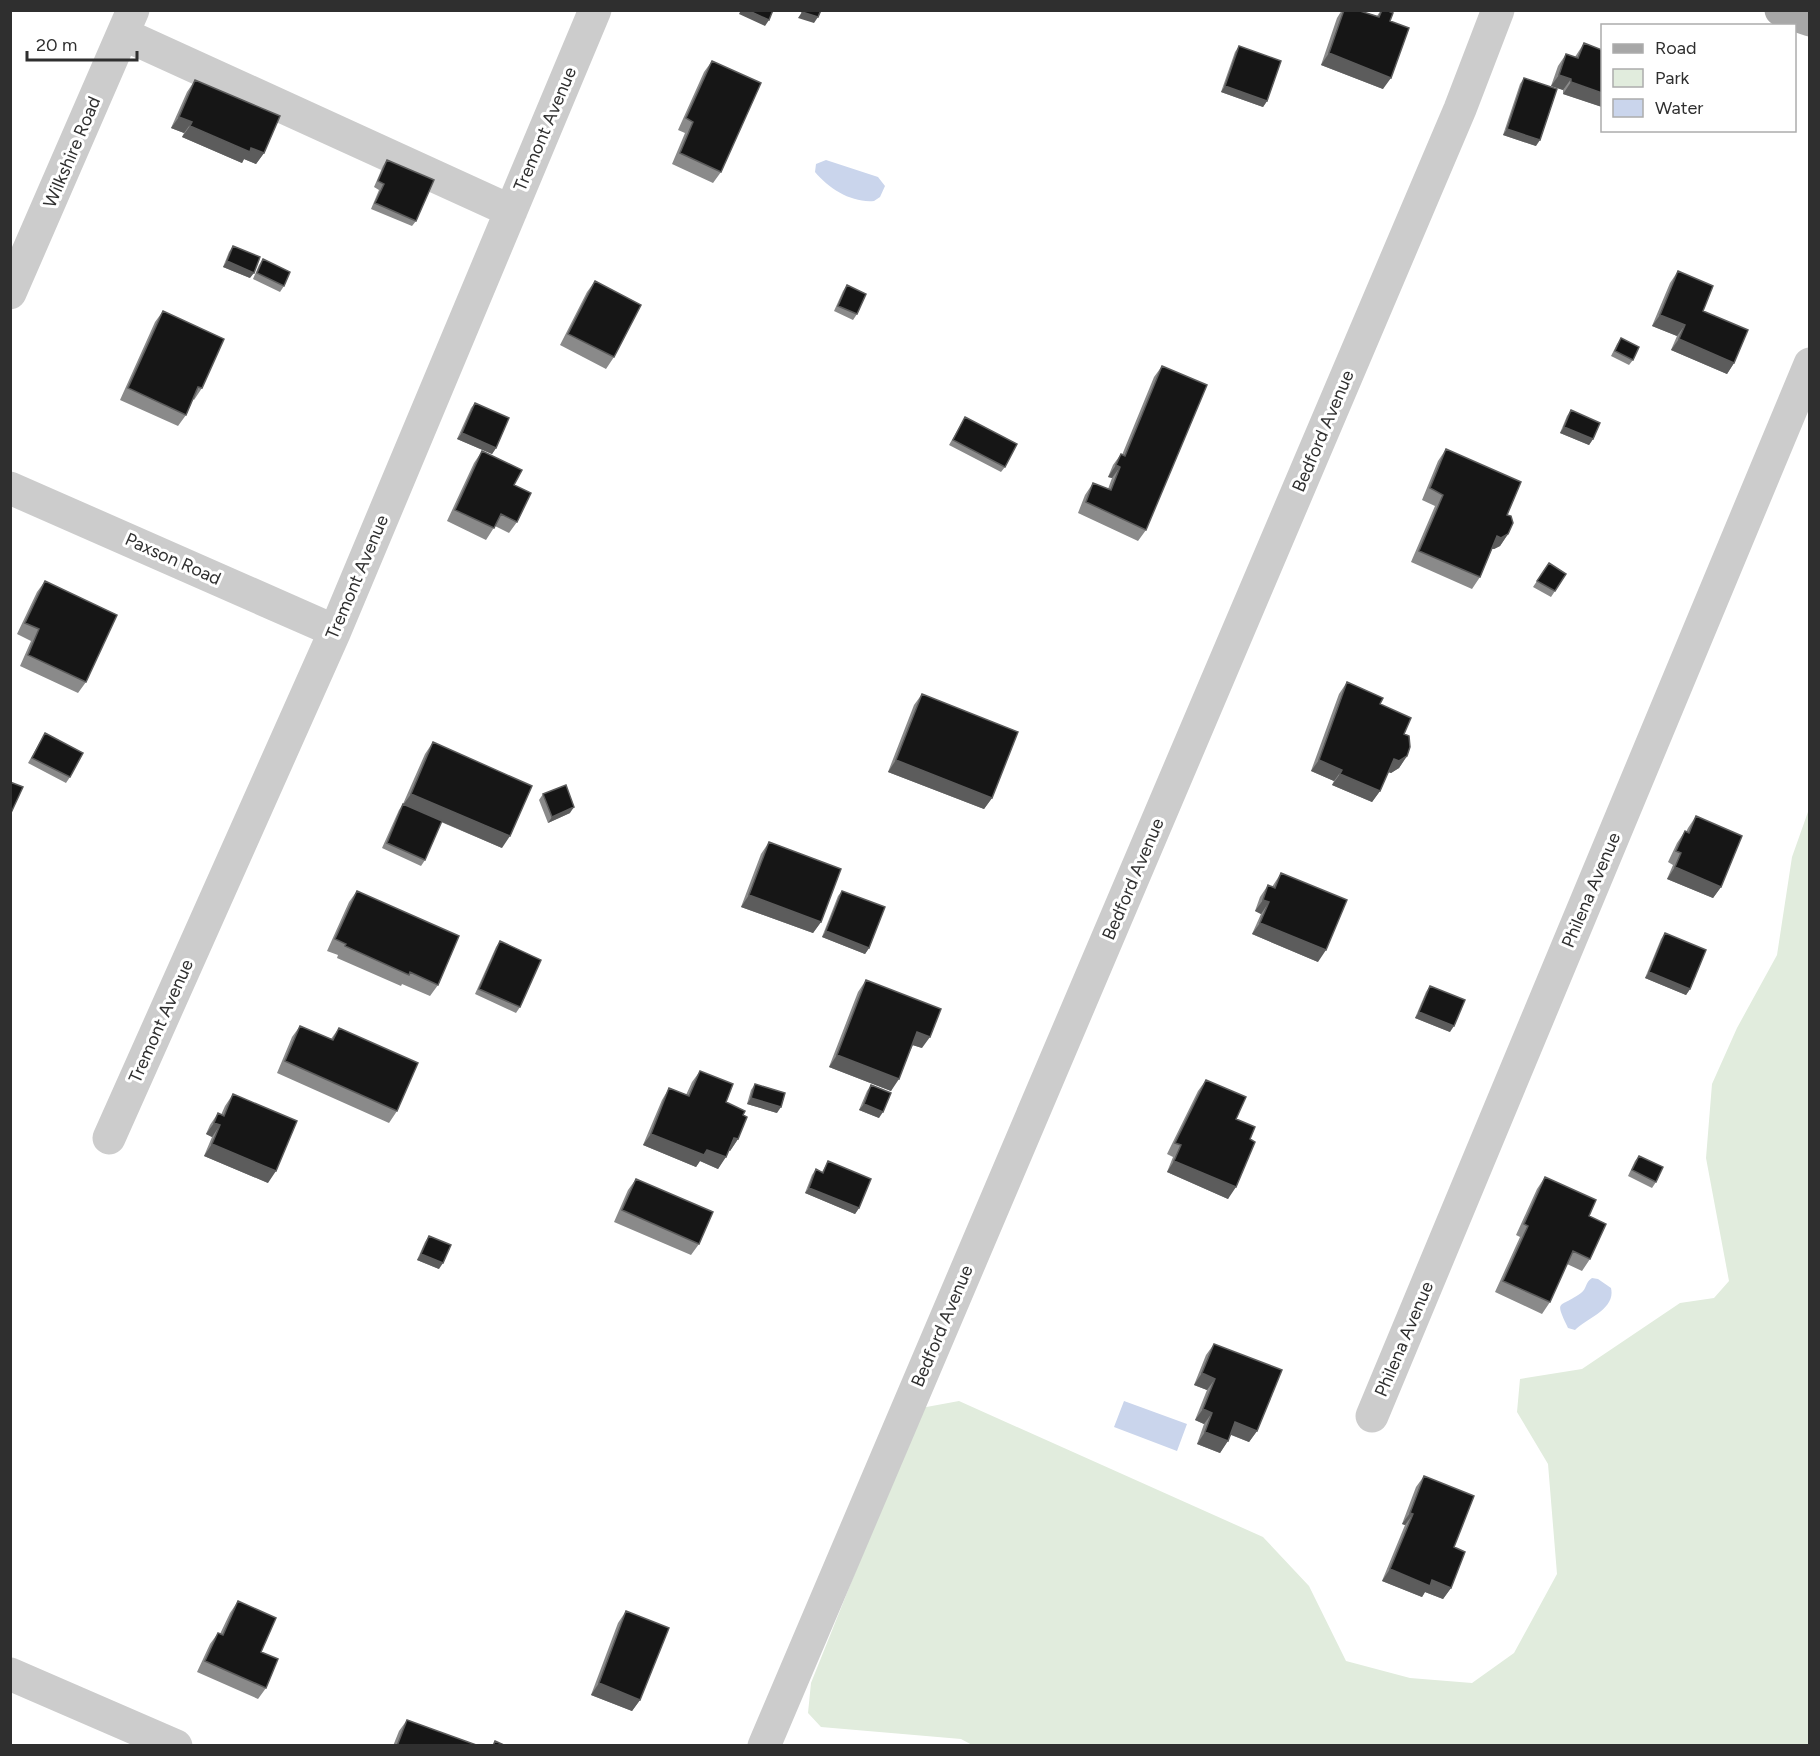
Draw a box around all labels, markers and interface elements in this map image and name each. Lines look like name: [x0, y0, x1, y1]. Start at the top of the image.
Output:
scale bar: [27, 24, 136, 62]
legend: [1601, 24, 1796, 132]
text: 20 m: [36, 34, 77, 56]
text: Road: [1655, 37, 1696, 59]
street label: Tremont Avenue: [509, 63, 581, 194]
text: Park: [1655, 67, 1690, 89]
street label: Wilkshire Road: [39, 93, 105, 211]
text: Water: [1655, 97, 1703, 119]
street label: Bedford Avenue: [1287, 367, 1359, 495]
street label: Tremont Avenue: [321, 511, 393, 642]
street label: Paxson Road: [122, 528, 224, 590]
street label: Bedford Avenue: [1097, 815, 1169, 943]
street label: Philena Avenue: [1557, 829, 1625, 951]
street label: Tremont Avenue: [124, 956, 198, 1086]
street label: Bedford Avenue: [906, 1262, 978, 1390]
street label: Philena Avenue: [1370, 1278, 1438, 1400]

